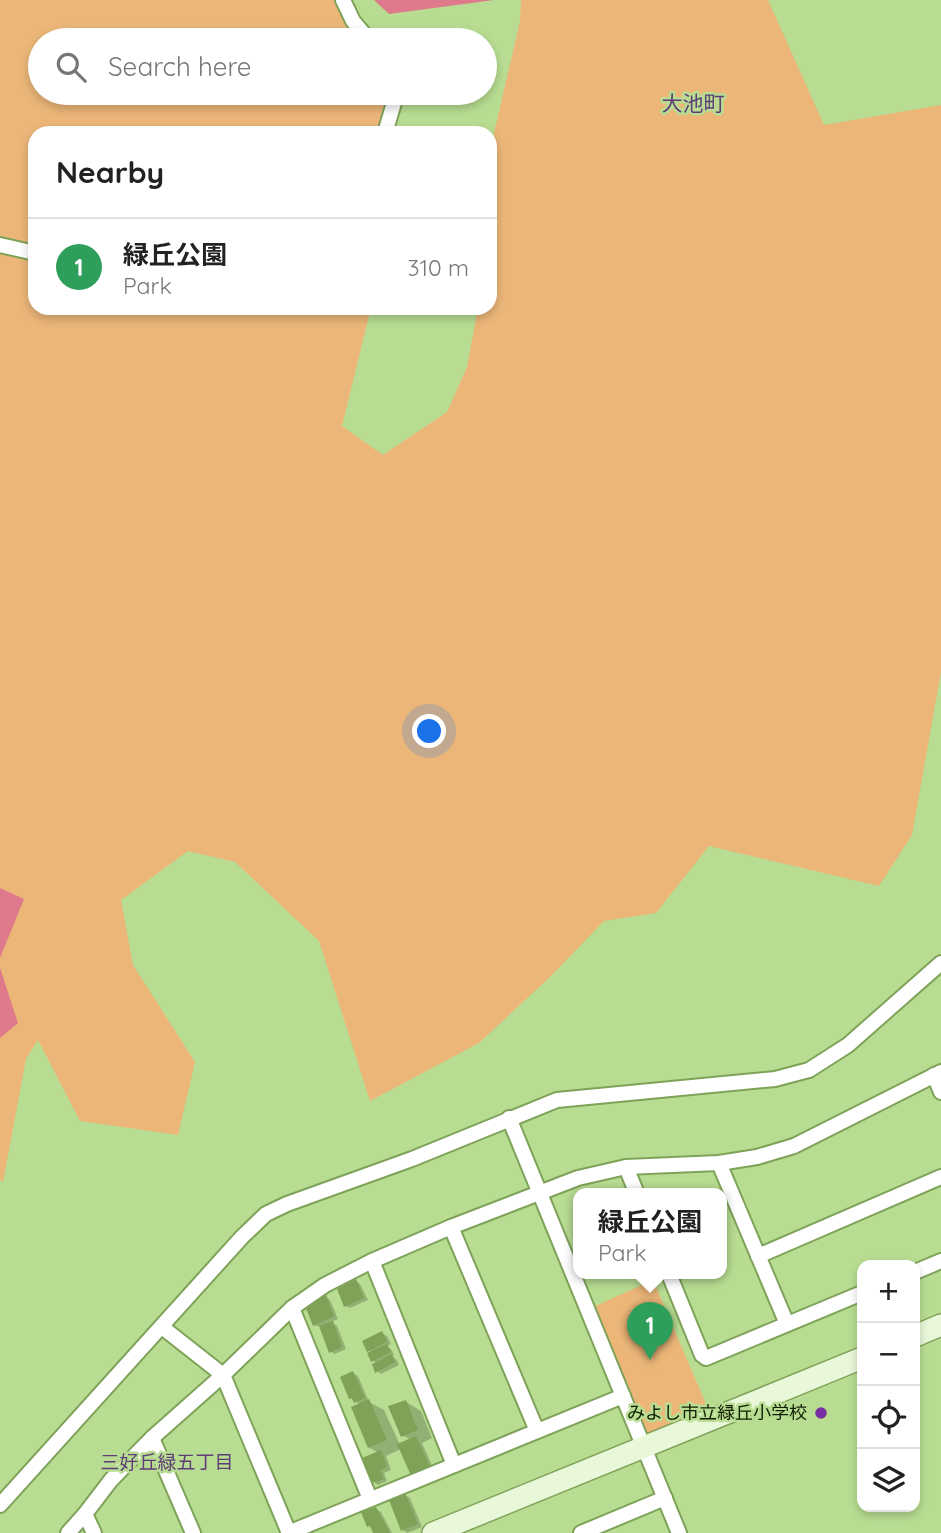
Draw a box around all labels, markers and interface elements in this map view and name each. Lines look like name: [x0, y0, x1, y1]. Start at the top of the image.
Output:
search box: [28, 28, 497, 105]
icon: search: [52, 48, 90, 86]
text: Search here: [108, 50, 252, 83]
district label: 大池町: [662, 90, 725, 116]
text: Nearby: [56, 153, 164, 191]
text: 緑丘公園: [123, 238, 227, 271]
text: 1: [75, 253, 83, 282]
text: 310 m: [407, 253, 469, 282]
text: Park: [123, 271, 172, 300]
your location: [412, 714, 446, 748]
popup: [573, 1188, 727, 1279]
text: 緑丘公園: [598, 1205, 702, 1238]
text: Park: [598, 1238, 647, 1267]
map controls: [857, 1260, 920, 1512]
button: +: [857, 1260, 920, 1323]
pin: 1: [627, 1302, 673, 1360]
button: −: [857, 1323, 920, 1386]
button: locate: [857, 1386, 920, 1449]
place label: みよし市立緑丘小学校: [627, 1401, 807, 1424]
marker: みよし市立緑丘小学校: [813, 1405, 829, 1421]
button: layers: [857, 1449, 920, 1512]
district label: 三好丘緑五丁目: [100, 1450, 234, 1474]

